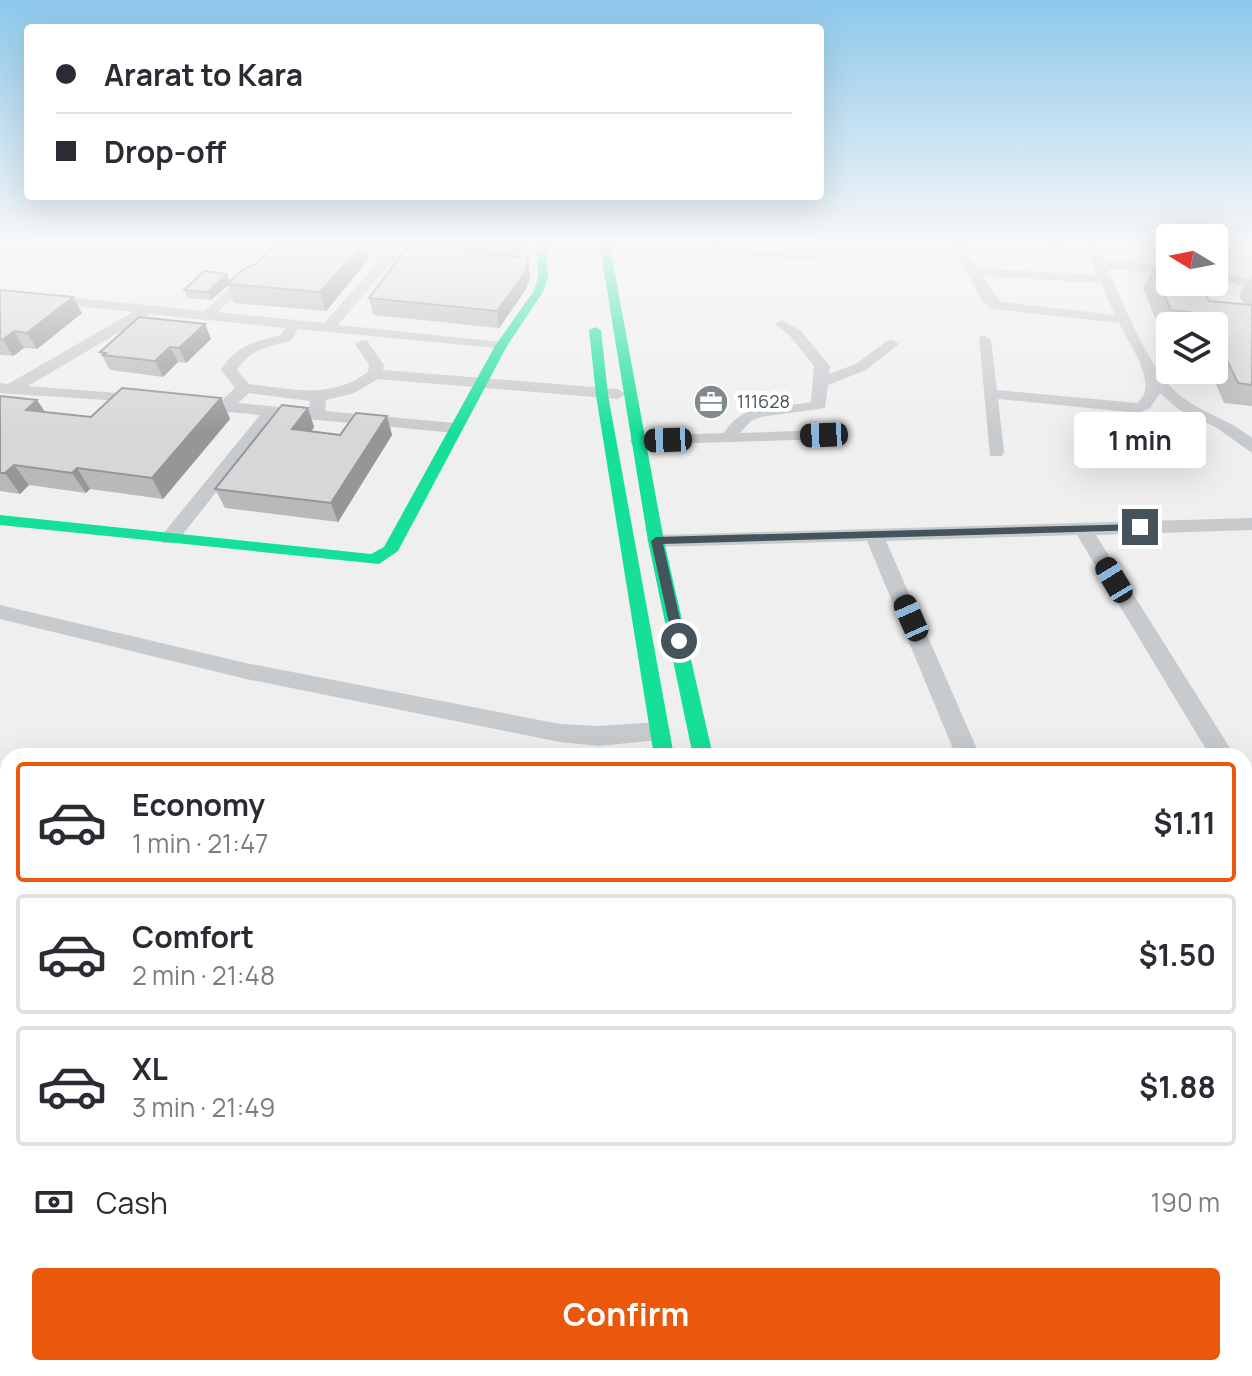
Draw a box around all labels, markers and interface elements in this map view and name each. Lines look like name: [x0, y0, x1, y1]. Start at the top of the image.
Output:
text: Ararat to Kara: [104, 54, 303, 95]
text: Drop-off: [104, 131, 226, 172]
north arrow: [1156, 224, 1228, 296]
map controls: [1156, 224, 1228, 384]
button: layers: [1156, 312, 1228, 384]
office icon: 111628: [692, 383, 730, 421]
place label: 111628: [737, 389, 790, 413]
callout: 1 min: [1074, 411, 1206, 467]
car: [800, 422, 848, 448]
text: 1 min: [1108, 422, 1172, 458]
car: [644, 427, 692, 453]
route end: [1122, 509, 1158, 545]
car: [1091, 553, 1137, 607]
car: [890, 591, 932, 645]
route start: [661, 623, 697, 659]
text: Economy: [132, 784, 265, 825]
icon: car: [36, 786, 108, 858]
text: $1.11: [1153, 802, 1216, 843]
text: 1 min · 21:47: [132, 825, 268, 861]
text: Comfort: [132, 916, 254, 957]
icon: car: [36, 918, 108, 990]
text: $1.50: [1139, 934, 1216, 975]
text: 2 min · 21:48: [132, 957, 275, 993]
text: XL: [132, 1048, 168, 1089]
icon: car: [36, 1050, 108, 1122]
text: $1.88: [1139, 1066, 1216, 1107]
text: 3 min · 21:49: [132, 1089, 275, 1125]
icon: cash: [32, 1180, 76, 1224]
text: Cash: [96, 1182, 168, 1223]
text: 190 m: [1151, 1184, 1220, 1220]
button: Confirm: [32, 1268, 1220, 1360]

